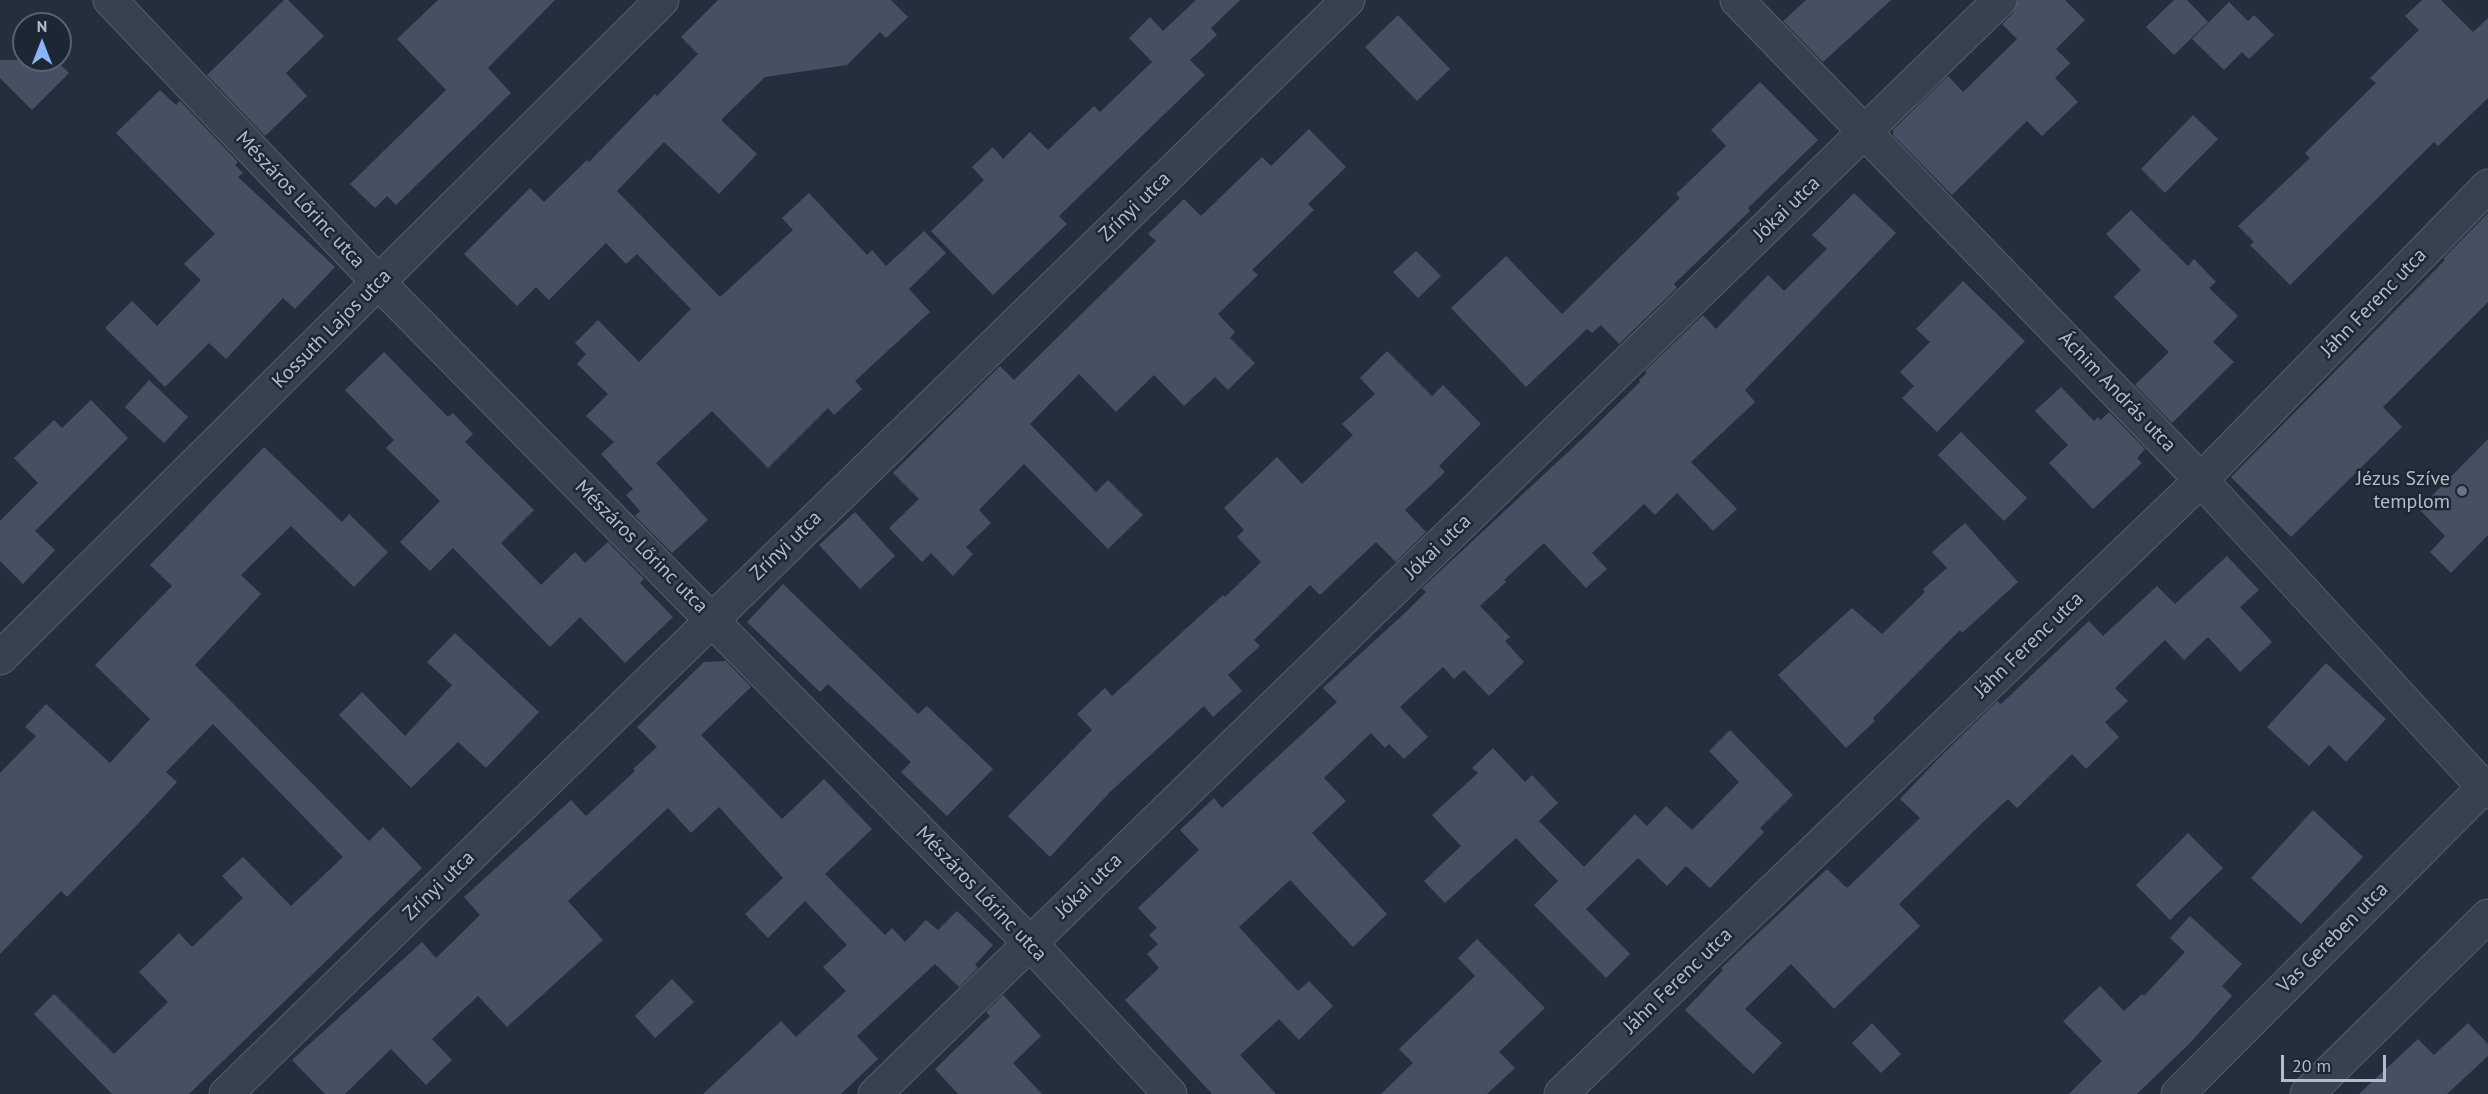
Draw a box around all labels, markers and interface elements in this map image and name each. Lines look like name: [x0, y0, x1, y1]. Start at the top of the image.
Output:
north arrow: [12, 12, 72, 72]
text: N: [37, 16, 47, 36]
street label: Mészáros Lőrinc utca: [230, 127, 370, 273]
street label: Zrínyi utca: [1094, 167, 1176, 247]
street label: Jókai utca: [1749, 172, 1825, 246]
street label: Jáhn Ferenc utca: [2316, 244, 2432, 362]
street label: Kossuth Lajos utca: [267, 264, 397, 394]
street label: Áchim András utca: [2053, 327, 2181, 457]
place label: Jézus Szíve templom: [2356, 467, 2450, 514]
street label: Mészáros Lőrinc utca: [570, 476, 712, 618]
marker: Jézus Szíve templom: [2455, 484, 2469, 498]
street label: Zrínyi utca: [745, 506, 827, 586]
street label: Jókai utca: [1400, 510, 1476, 584]
street label: Jáhn Ferenc utca: [1970, 587, 2088, 703]
street label: Mészáros Lőrinc utca: [910, 822, 1052, 966]
street label: Zrínyi utca: [398, 846, 480, 926]
street label: Jókai utca: [1051, 849, 1127, 923]
street label: Vas Gereben utca: [2273, 878, 2393, 998]
street label: Jáhn Ferenc utca: [1619, 923, 1737, 1039]
scale bar: [2284, 1043, 2389, 1081]
text: 20 m: [2292, 1054, 2331, 1077]

